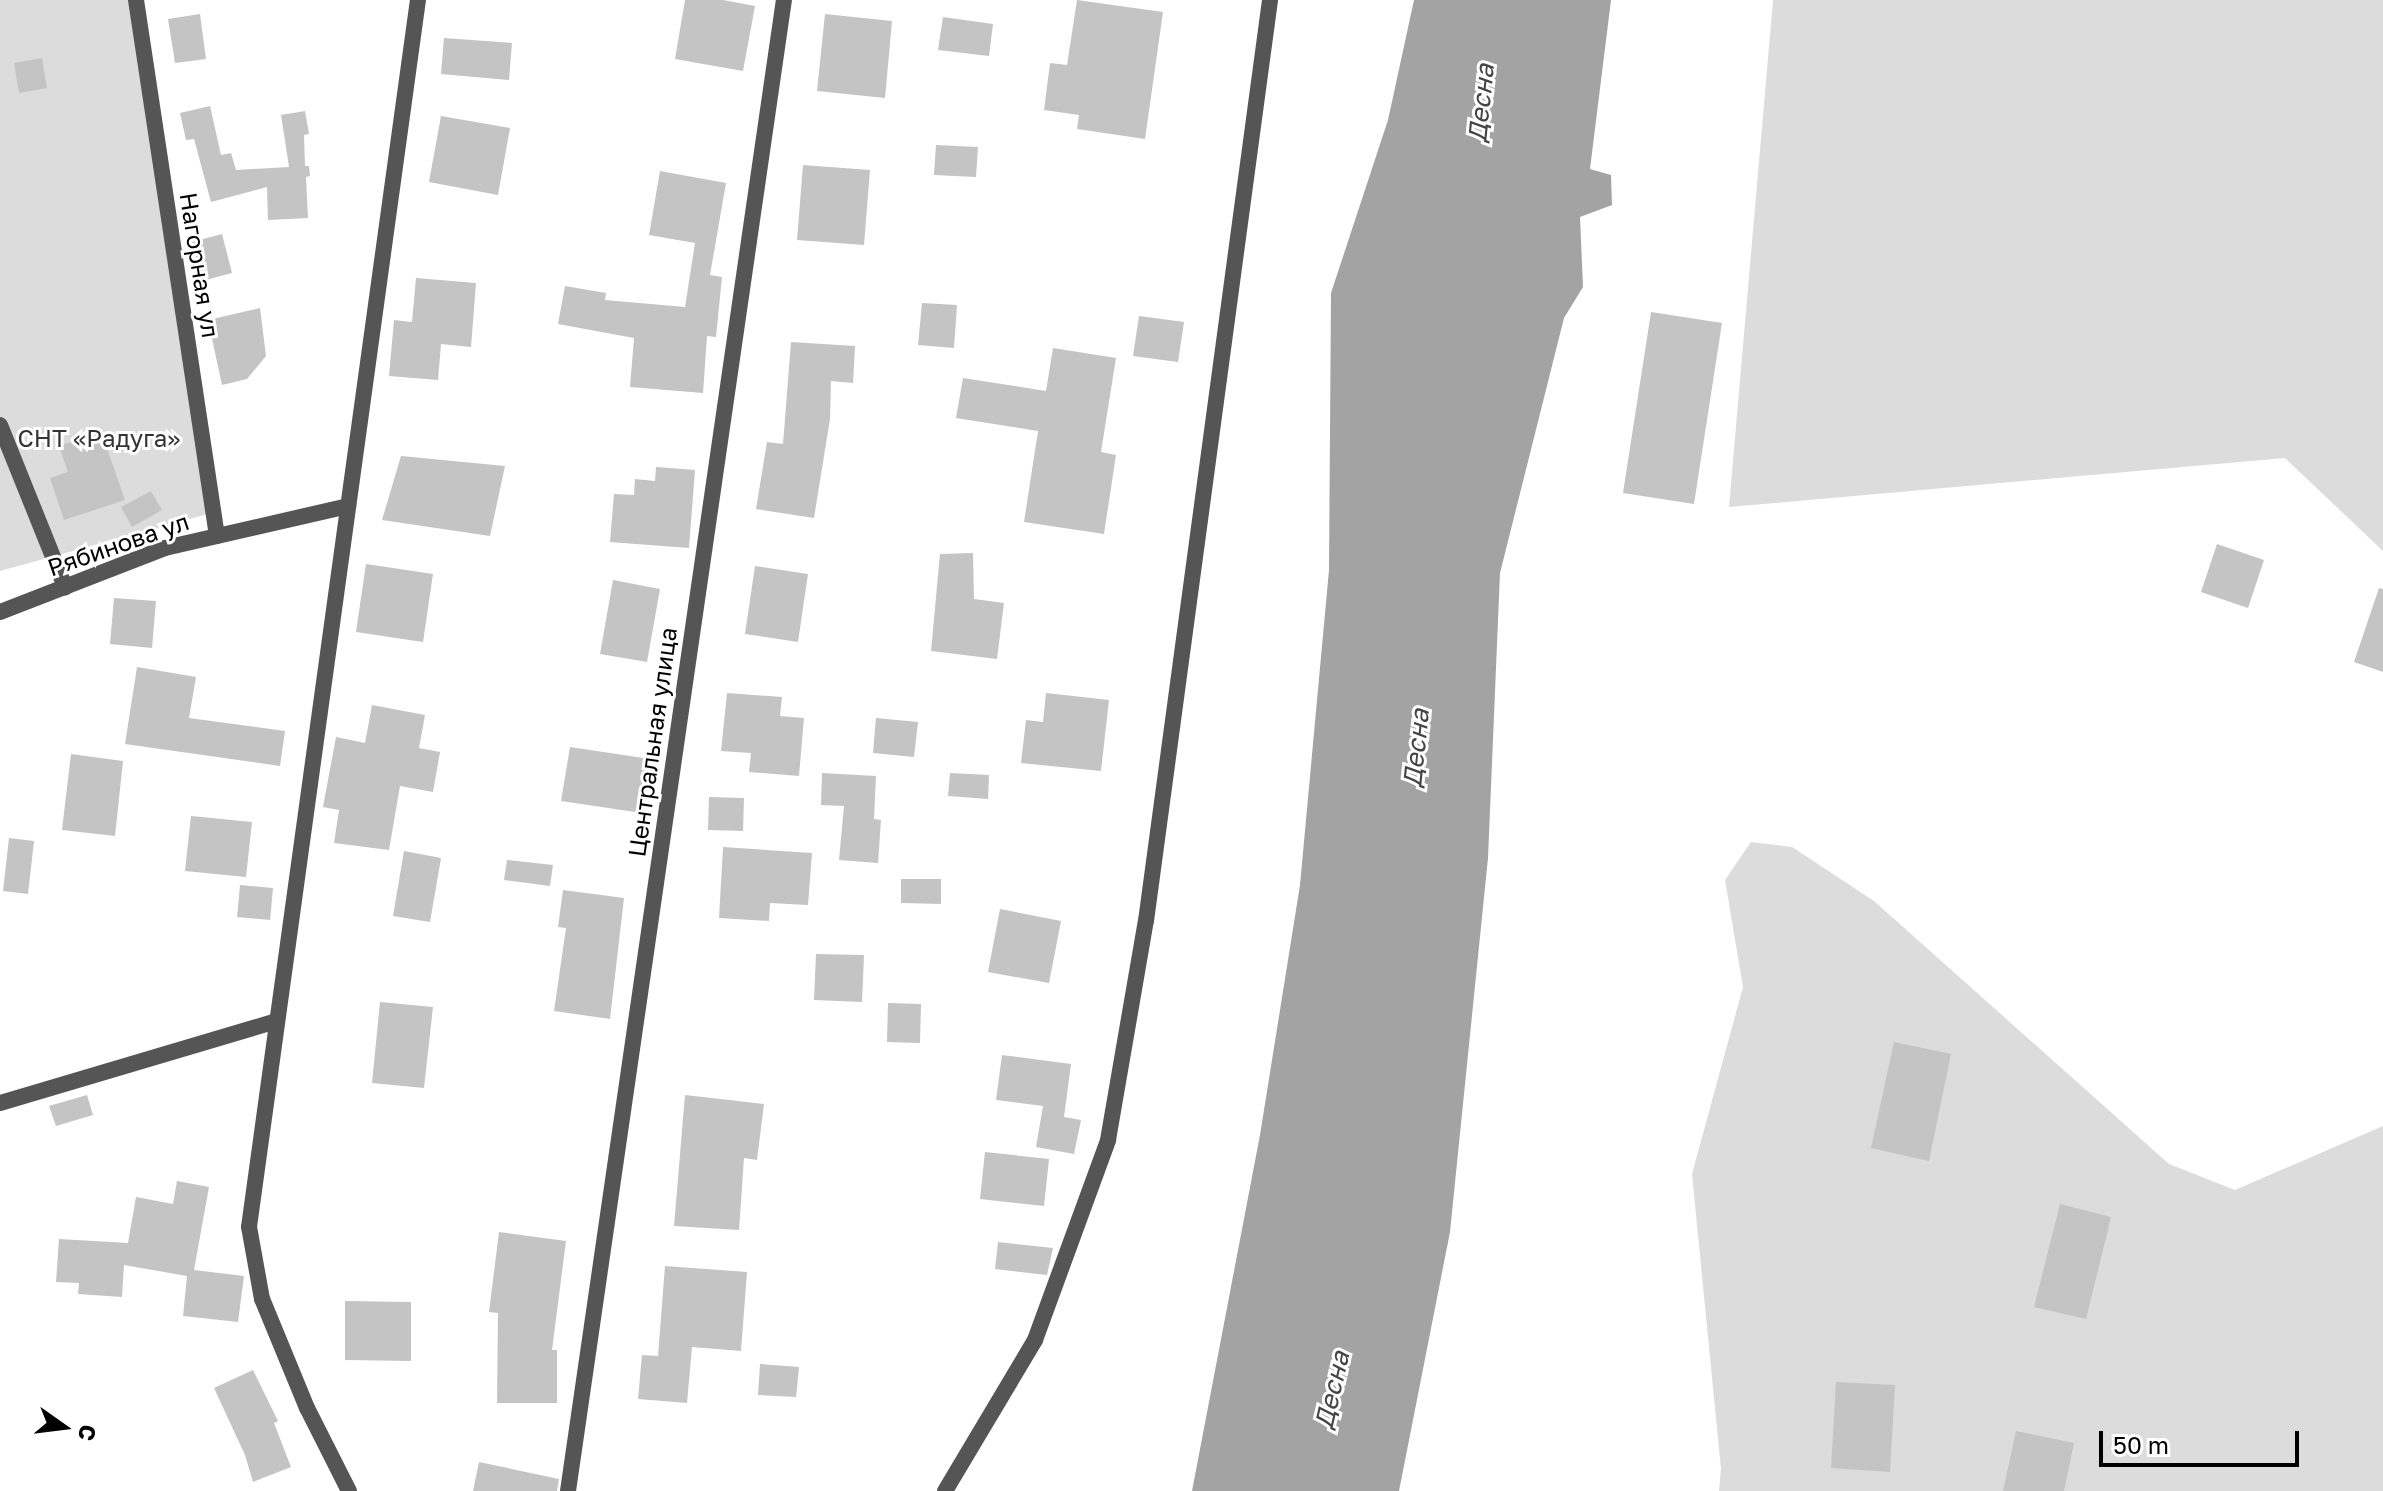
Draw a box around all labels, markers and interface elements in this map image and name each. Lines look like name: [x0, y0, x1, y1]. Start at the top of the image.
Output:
water label: Десна: [1461, 62, 1501, 144]
street label: Нагорная ул: [174, 190, 226, 340]
park label: СНТ «Радуга»: [18, 424, 180, 452]
street label: Рябинова ул: [44, 506, 192, 582]
street label: Центральная улица: [622, 625, 682, 859]
water label: Десна: [1396, 707, 1436, 789]
water label: Десна: [1308, 1348, 1356, 1432]
north arrow: [24, 1387, 104, 1467]
scale bar: [2103, 1415, 2303, 1465]
text: С: [73, 1422, 103, 1444]
text: 50 m: [2113, 1430, 2169, 1459]

